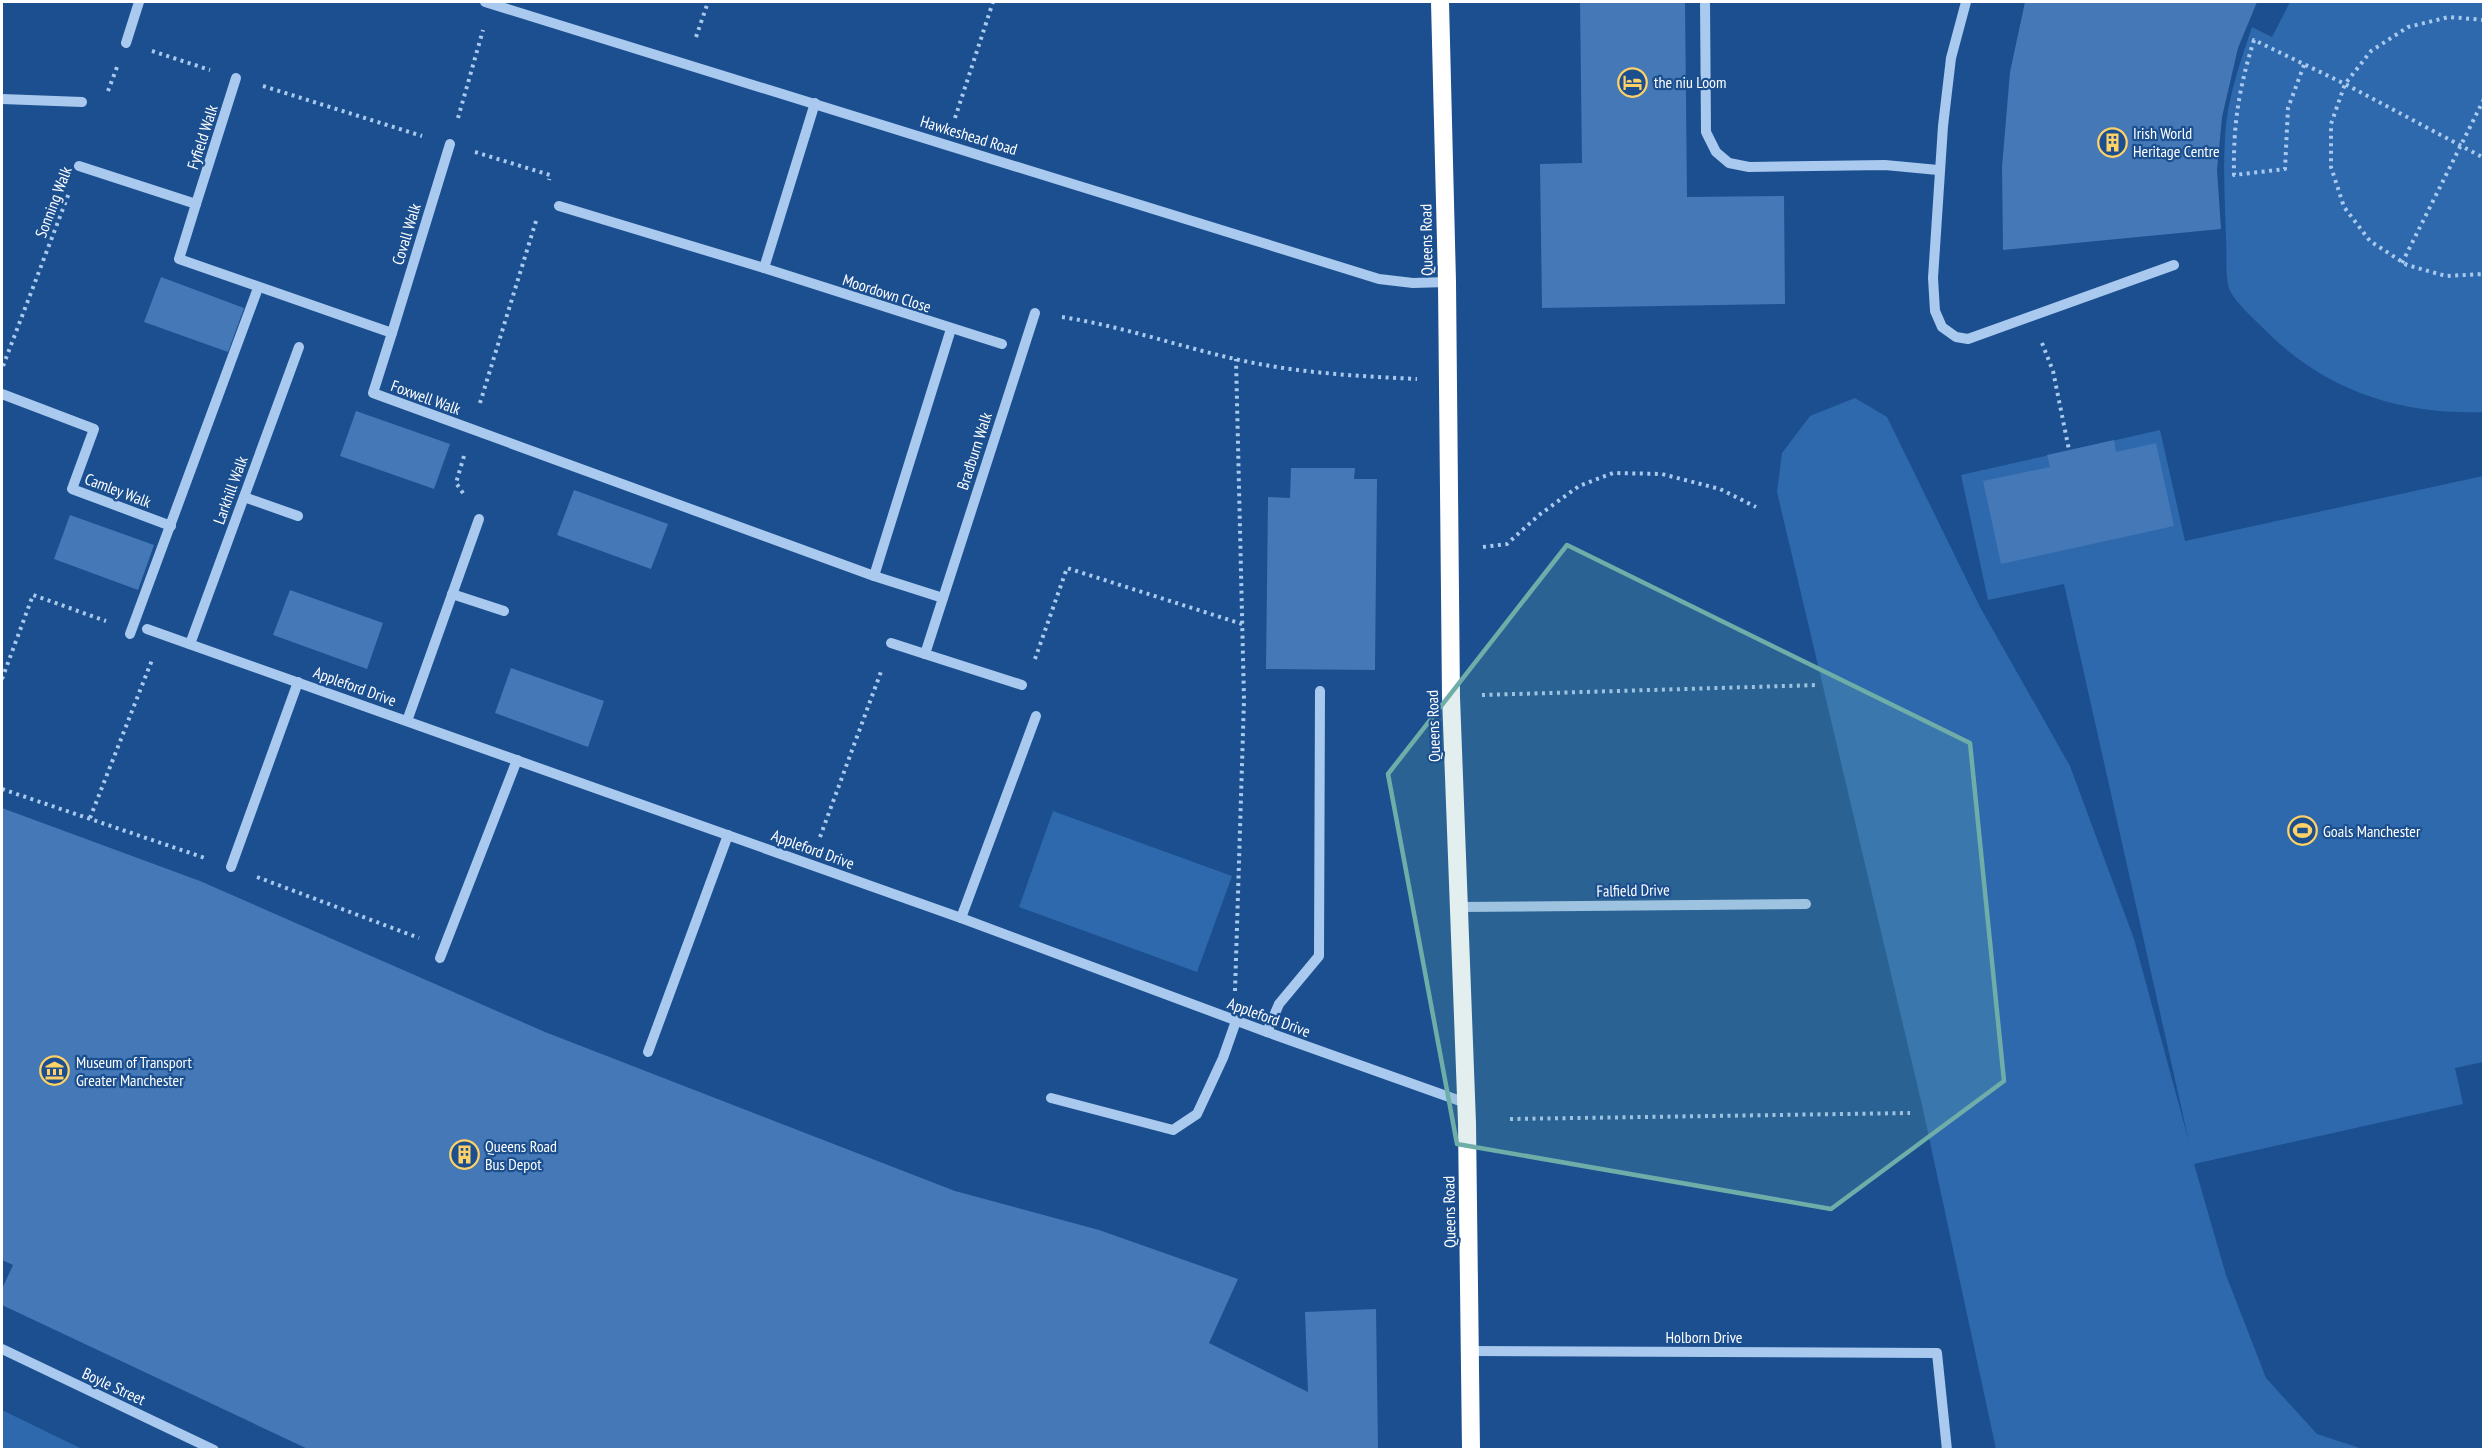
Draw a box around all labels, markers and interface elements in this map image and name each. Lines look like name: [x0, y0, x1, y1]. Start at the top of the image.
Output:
hotel icon: the niu Loom: [1617, 66, 1649, 98]
place label: the niu Loom: [1654, 72, 1726, 92]
street label: Fyfield Walk: [182, 102, 222, 172]
street label: Hawkeshead Road: [918, 111, 1020, 159]
place label: Irish World Heritage Centre: [2133, 123, 2220, 161]
building icon: Irish World Heritage Centre: [2096, 126, 2128, 158]
street label: Sonning Walk: [30, 163, 76, 241]
street label: Covall Walk: [387, 200, 425, 267]
street label: Queens Road: [1415, 204, 1437, 276]
street label: Moordown Close: [840, 269, 934, 317]
street label: Foxwell Walk: [388, 375, 464, 419]
street label: Bradburn Walk: [952, 409, 996, 492]
street label: Larkhill Walk: [208, 452, 252, 527]
street label: Camley Walk: [82, 468, 155, 512]
street label: Appleford Drive: [311, 662, 399, 710]
street label: Queens Road: [1422, 690, 1444, 762]
sports icon: Goals Manchester: [2286, 815, 2318, 847]
place label: Goals Manchester: [2323, 821, 2421, 841]
street label: Appleford Drive: [769, 825, 857, 873]
street label: Falfield Drive: [1596, 879, 1670, 901]
street label: Appleford Drive: [1225, 993, 1313, 1041]
place label: Museum of Transport Greater Manchester: [76, 1052, 192, 1090]
museum icon: Museum of Transport Greater Manchester: [39, 1055, 71, 1087]
place label: Queens Road Bus Depot: [485, 1136, 557, 1174]
building icon: Queens Road Bus Depot: [448, 1139, 480, 1171]
street label: Queens Road: [1438, 1176, 1460, 1248]
street label: Holborn Drive: [1666, 1327, 1742, 1347]
street label: Boyle Street: [79, 1363, 149, 1410]

